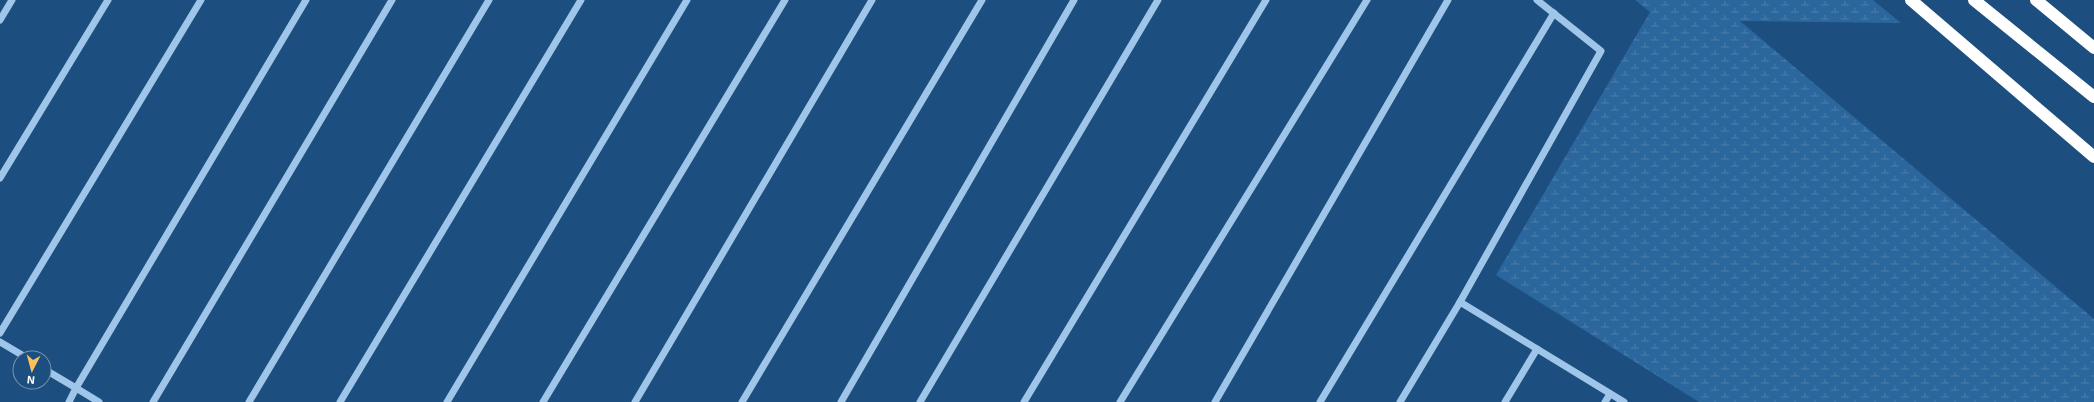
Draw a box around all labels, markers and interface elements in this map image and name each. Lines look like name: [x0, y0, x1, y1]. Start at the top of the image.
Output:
north arrow: [12, 350, 52, 390]
text: N: [26, 374, 36, 387]

